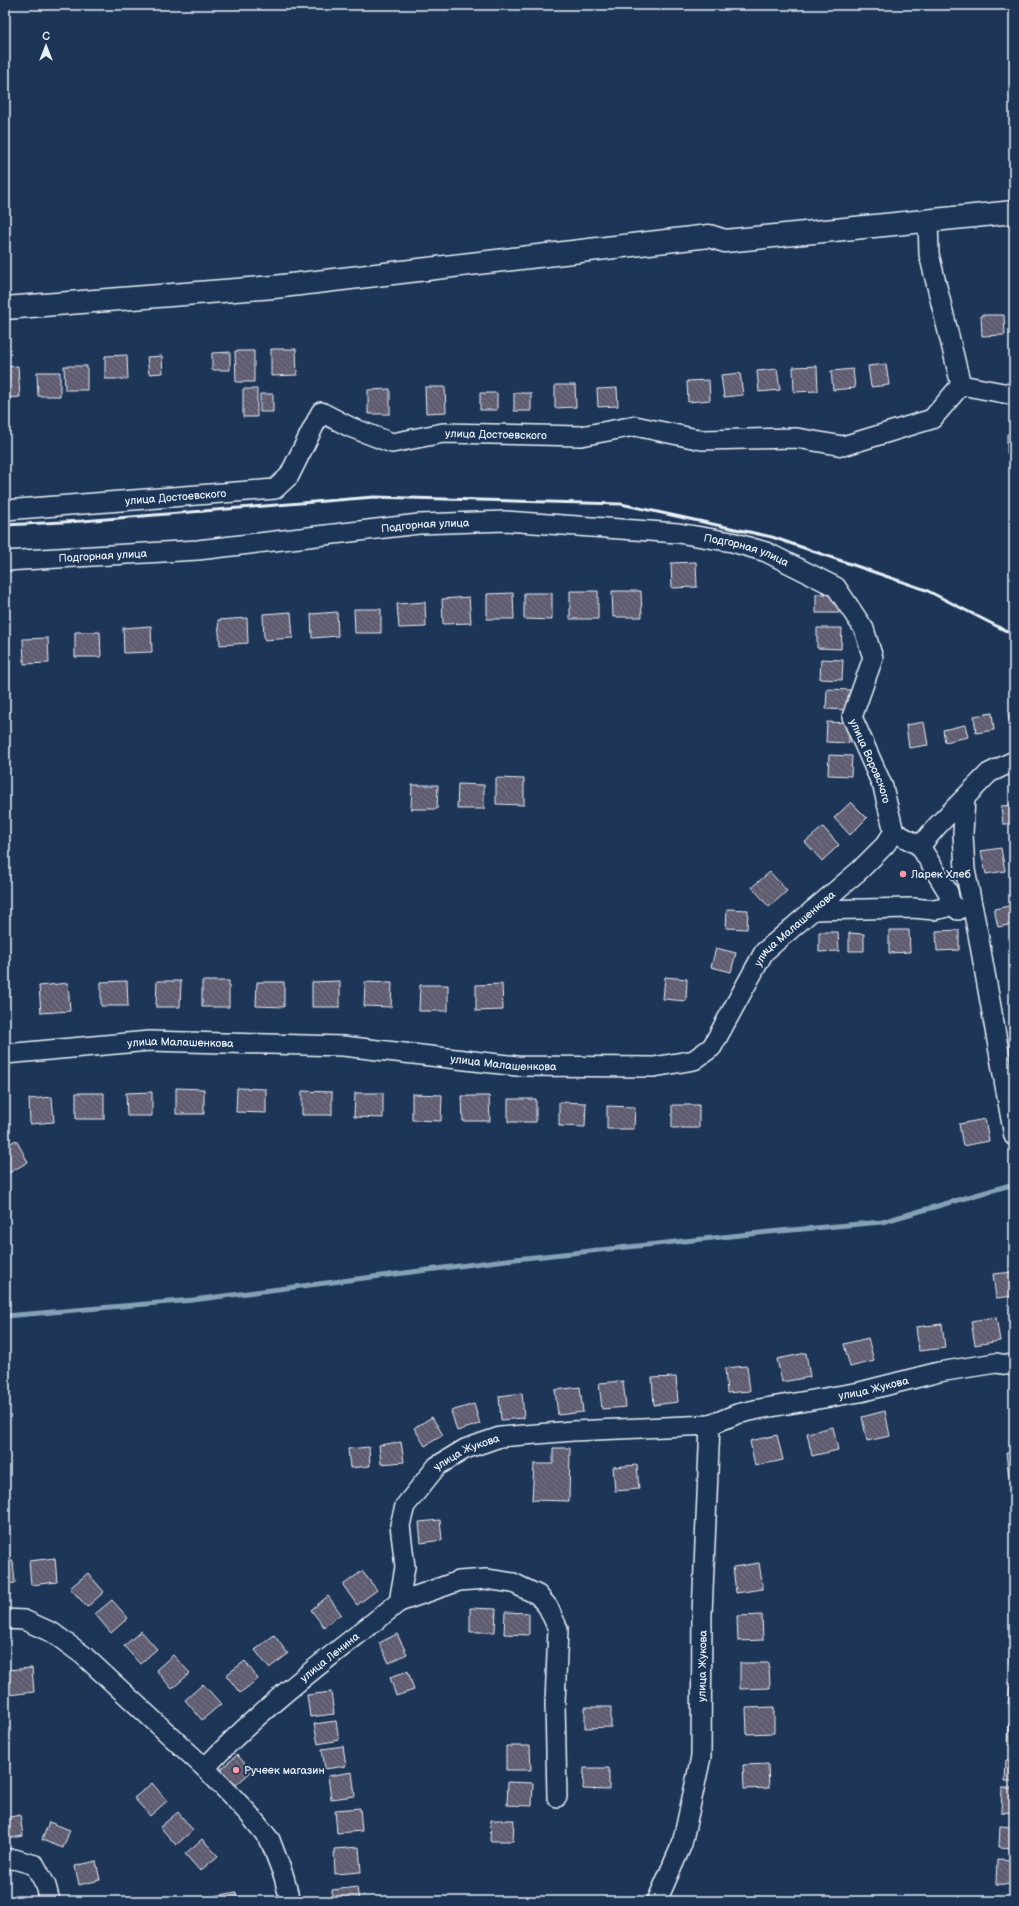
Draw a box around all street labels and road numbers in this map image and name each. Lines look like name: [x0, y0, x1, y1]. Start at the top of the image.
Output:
street label: улица Достоевского: [445, 427, 547, 442]
street label: улица Достоевского: [124, 487, 227, 508]
street label: Подгорная улица: [380, 516, 470, 535]
street label: Подгорная улица: [703, 531, 791, 570]
street label: Подгорная улица: [58, 547, 148, 565]
street label: улица Воровского: [847, 717, 893, 805]
street label: улица Малашенкова: [751, 888, 838, 969]
street label: улица Малашенкова: [127, 1035, 234, 1050]
street label: улица Малашенкова: [450, 1052, 557, 1073]
street label: улица Жукова: [837, 1374, 910, 1403]
street label: улица Жукова: [430, 1432, 502, 1473]
street label: улица Ленина: [298, 1630, 362, 1685]
street label: улица Жукова: [695, 1630, 710, 1702]

